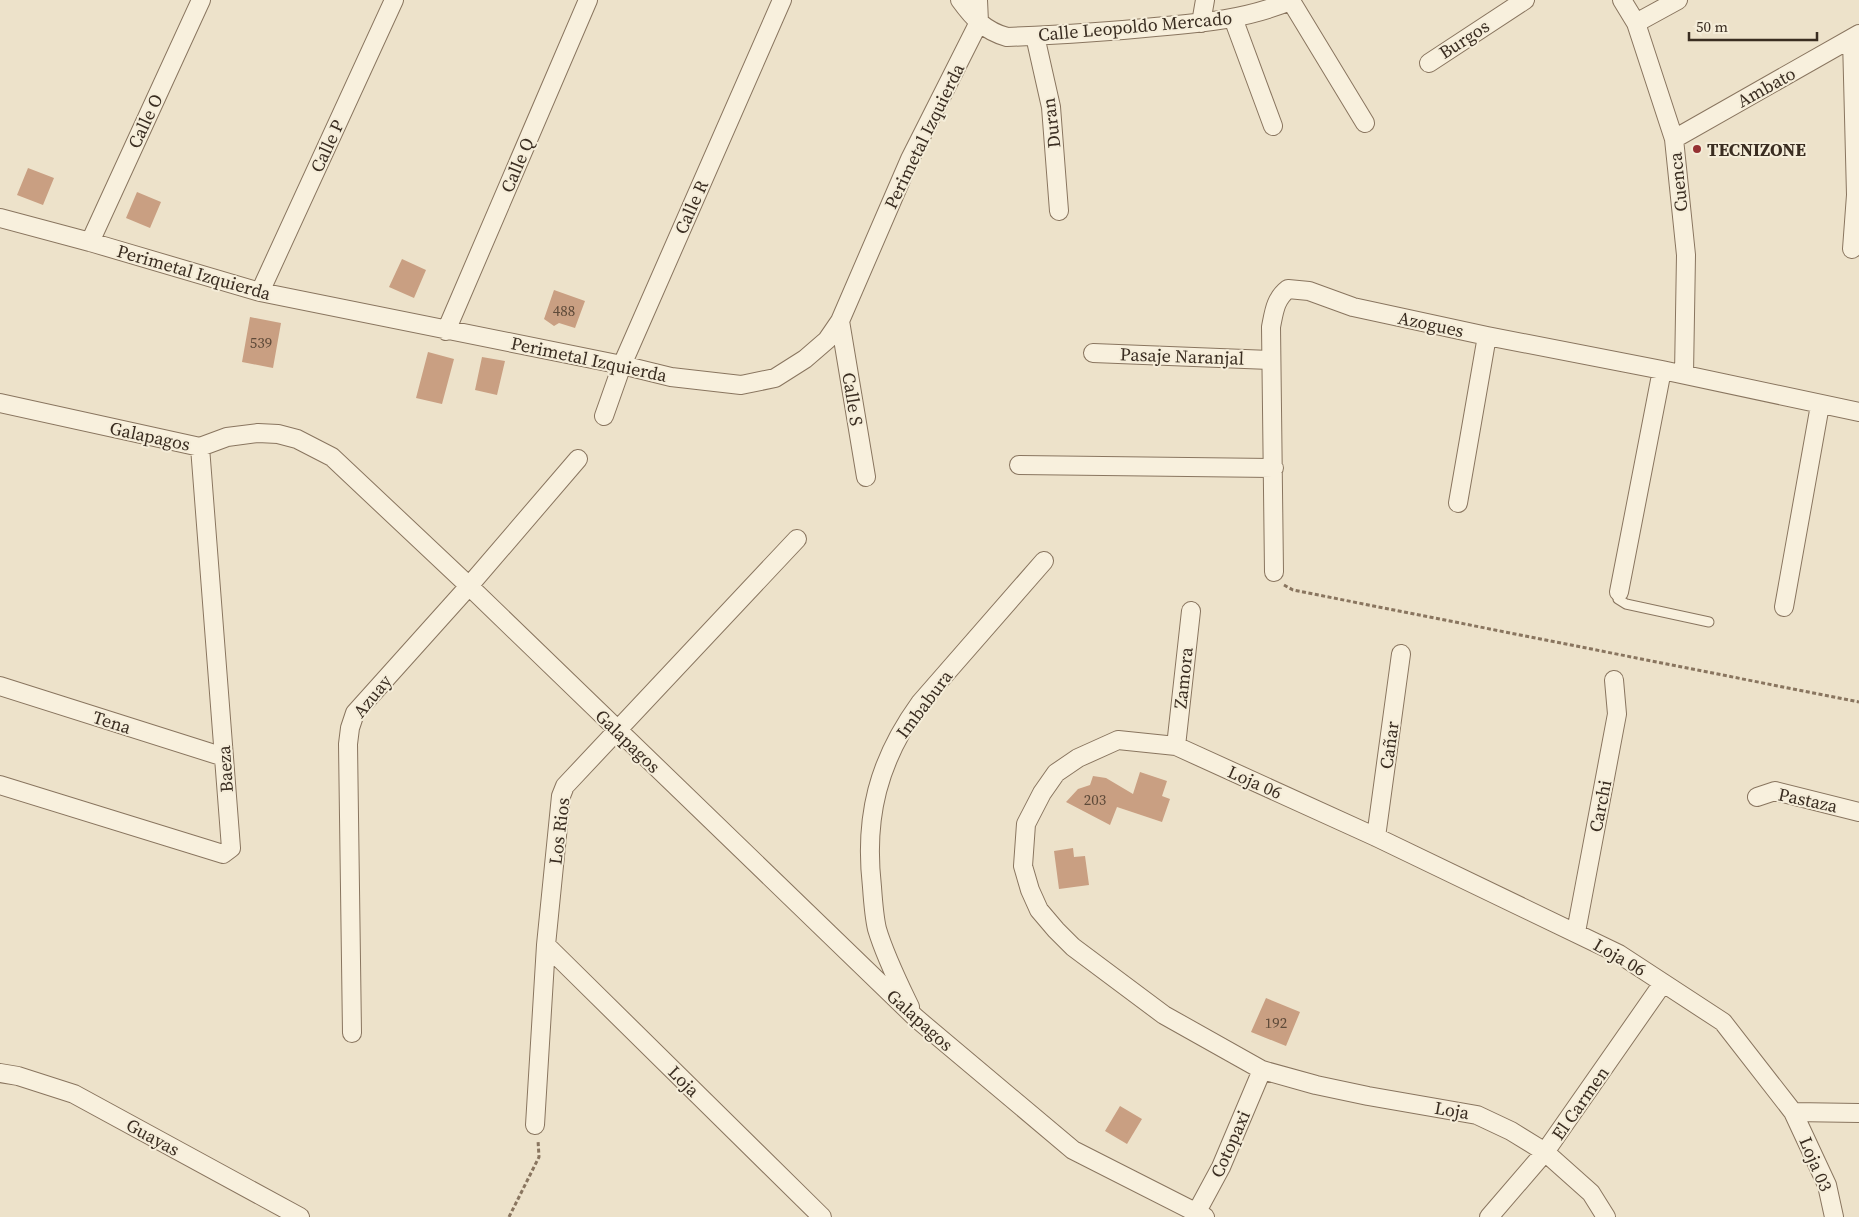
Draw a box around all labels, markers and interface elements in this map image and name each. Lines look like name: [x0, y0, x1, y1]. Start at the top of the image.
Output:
street label: Calle Leopoldo Mercado: [1037, 5, 1233, 47]
scale bar: [1689, 10, 1816, 42]
street label: Burgos: [1434, 13, 1494, 65]
text: 50 m: [1696, 16, 1728, 37]
street label: Perimetal Izquierda: [878, 58, 970, 213]
street label: Ambato: [1732, 61, 1800, 113]
street label: Calle O: [122, 90, 168, 152]
street label: Duran: [1035, 96, 1066, 150]
street label: Calle P: [304, 115, 350, 176]
street label: Calle Q: [494, 134, 540, 196]
place label: TECNIZONE: [1707, 137, 1806, 162]
marker: TECNIZONE: [1691, 143, 1703, 155]
street label: Cuenca: [1662, 150, 1694, 213]
street label: Calle R: [668, 176, 714, 238]
street label: Perimetal Izquierda: [114, 238, 275, 306]
house number: 488: [553, 300, 575, 321]
street label: Azogues: [1396, 305, 1466, 343]
street label: Perimetal Izquierda: [509, 330, 670, 388]
house number: 539: [250, 332, 272, 353]
street label: Pasaje Naranjal: [1120, 341, 1244, 371]
street label: Calle S: [836, 370, 870, 428]
street label: Galapagos: [107, 415, 193, 457]
street label: Zamora: [1167, 645, 1199, 710]
street label: Imbabura: [890, 664, 958, 743]
street label: Azuay: [347, 669, 398, 723]
street label: Tena: [90, 704, 135, 740]
street label: Galapagos: [590, 704, 666, 779]
street label: Cañar: [1373, 719, 1405, 771]
street label: Baeza: [211, 744, 239, 793]
street label: Loja 06: [1224, 759, 1286, 805]
street label: Carchi: [1583, 778, 1617, 834]
street label: Pastaza: [1776, 782, 1841, 819]
house number: 203: [1084, 789, 1106, 810]
street label: Los Rios: [542, 796, 576, 866]
street label: Loja 06: [1589, 932, 1651, 982]
street label: Galapagos: [881, 983, 959, 1057]
house number: 192: [1265, 1012, 1287, 1033]
street label: Loja: [663, 1060, 706, 1103]
street label: El Carmen: [1545, 1061, 1615, 1145]
street label: Loja: [1433, 1095, 1472, 1125]
street label: Cotopaxi: [1204, 1106, 1256, 1182]
street label: Guayas: [122, 1112, 184, 1162]
street label: Loja 03: [1793, 1133, 1839, 1195]

